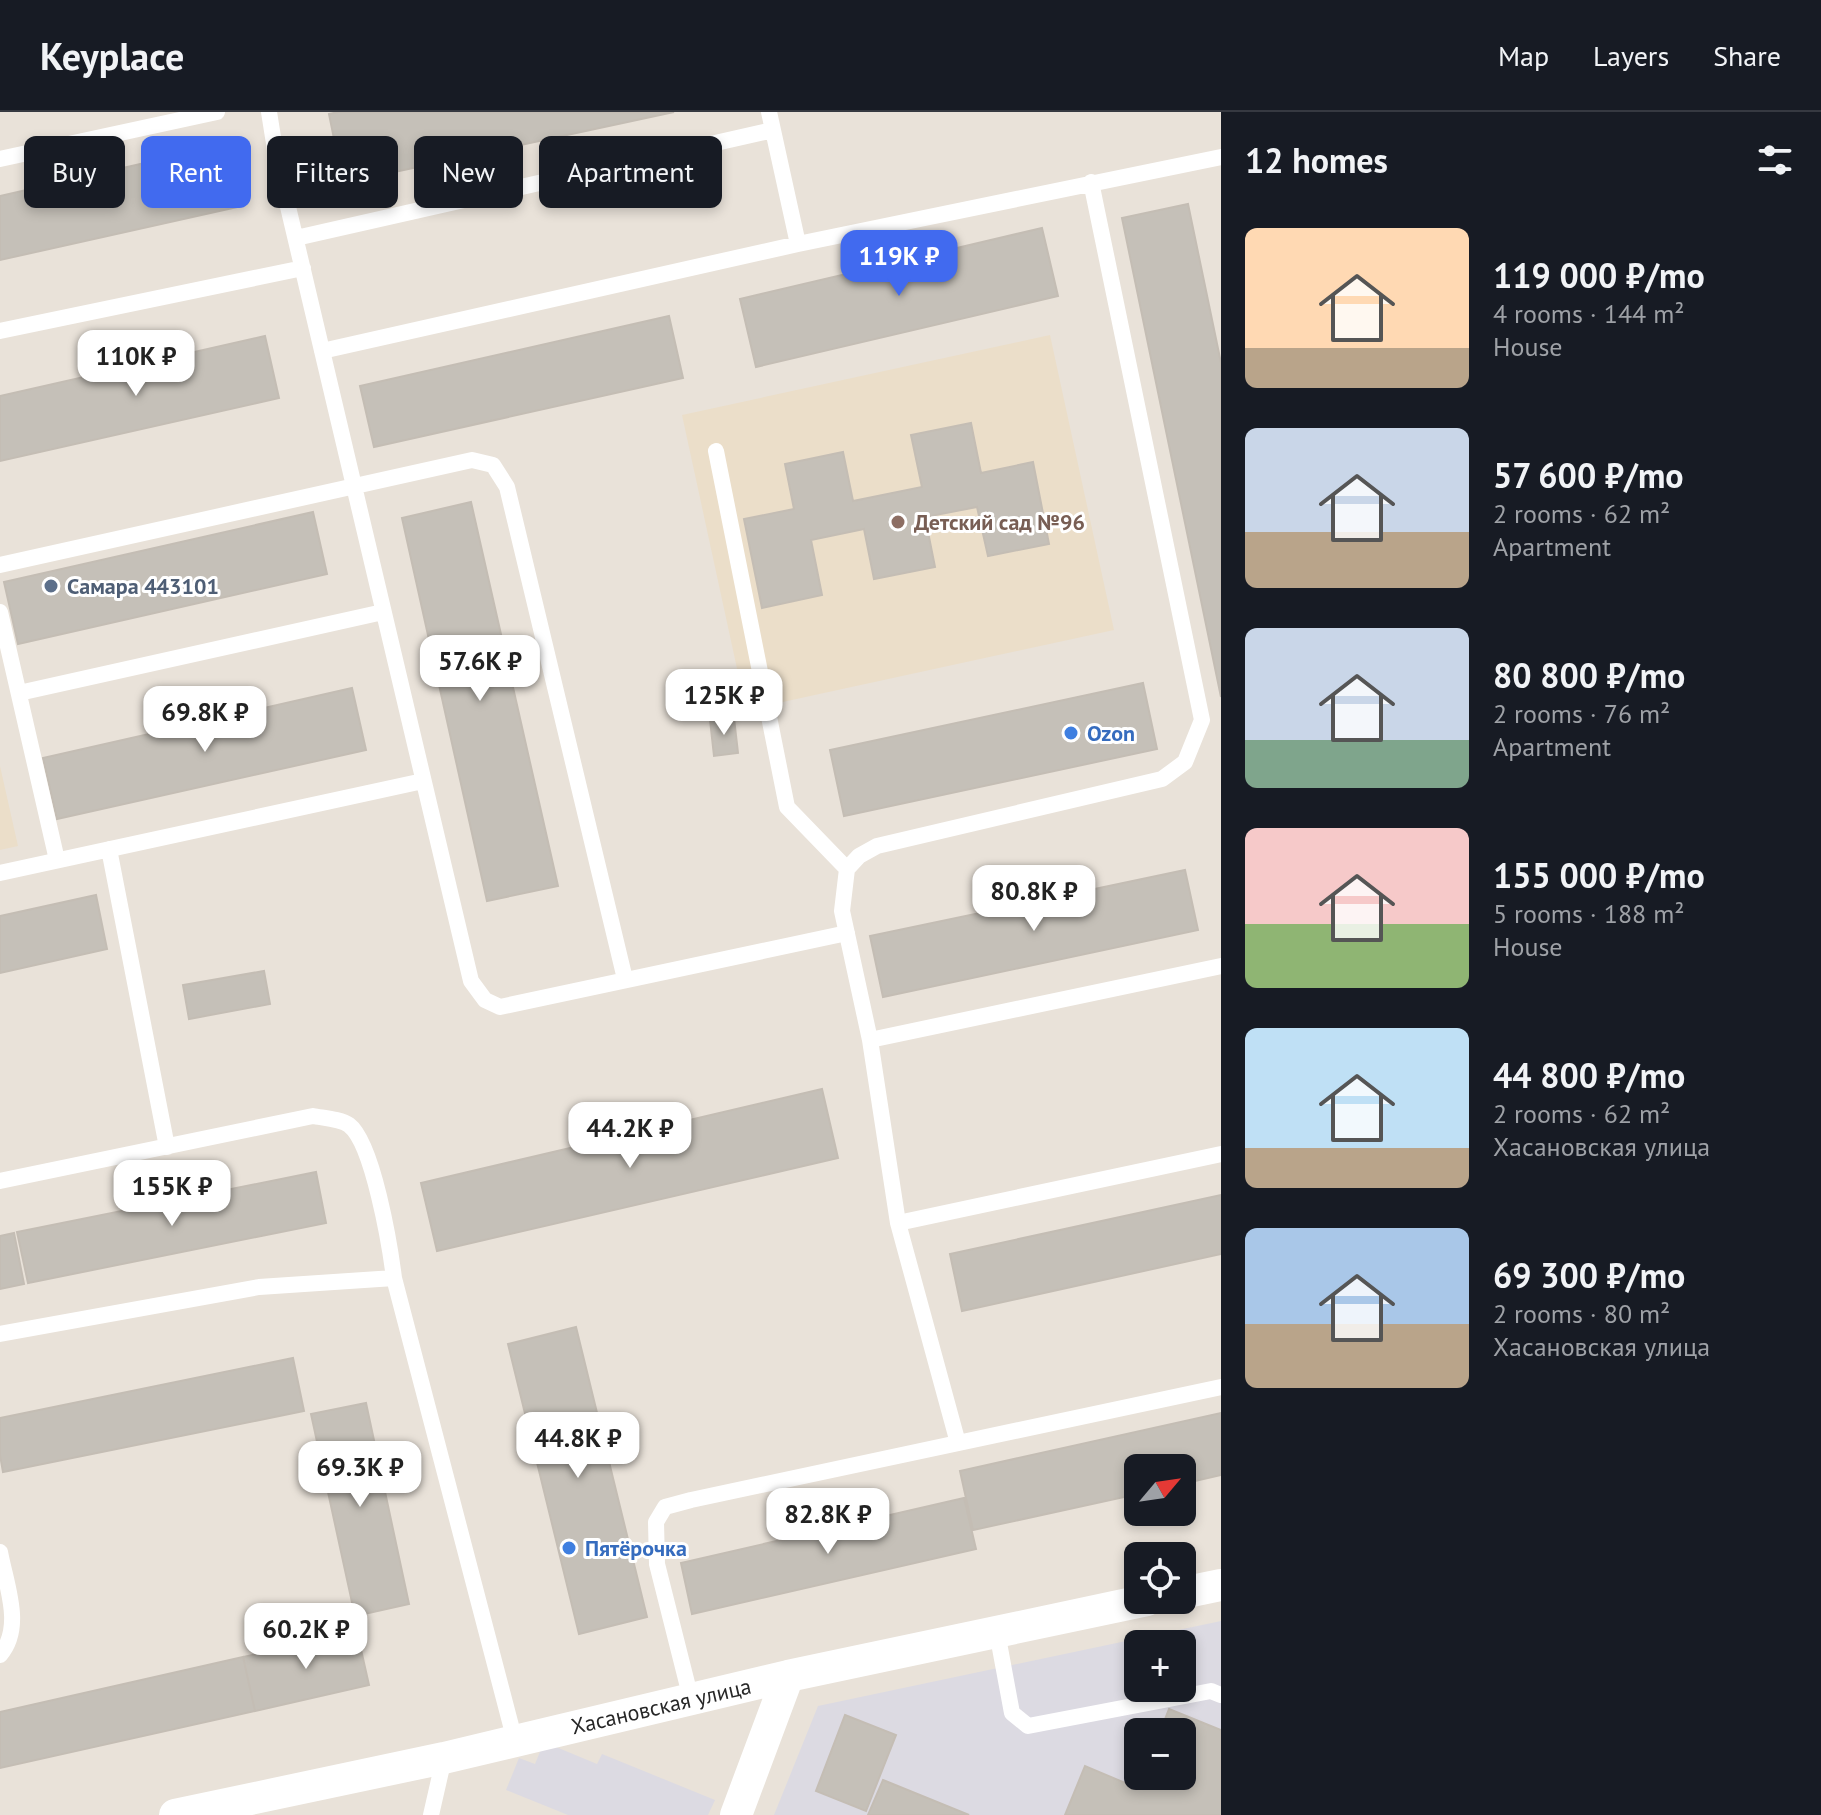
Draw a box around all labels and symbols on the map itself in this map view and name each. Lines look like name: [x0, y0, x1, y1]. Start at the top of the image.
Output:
pin: 119K ₽: [834, 230, 964, 298]
pin: 110K ₽: [71, 330, 201, 398]
place label: Детский сад №96: [914, 508, 1085, 536]
marker: Детский сад №96: [889, 513, 907, 531]
place label: Самара 443101: [67, 572, 219, 600]
marker: Самара 443101: [42, 577, 60, 595]
pin: 57.6K ₽: [406, 635, 554, 703]
pin: 125K ₽: [659, 669, 789, 737]
pin: 69.8K ₽: [131, 686, 279, 754]
place label: Ozon: [1087, 719, 1135, 747]
marker: Ozon: [1062, 724, 1080, 742]
pin: 80.8K ₽: [960, 865, 1108, 933]
pin: 44.2K ₽: [556, 1102, 704, 1170]
pin: 155K ₽: [107, 1160, 237, 1228]
pin: 44.8K ₽: [504, 1412, 652, 1480]
pin: 69.3K ₽: [286, 1441, 434, 1509]
north arrow: [1124, 1454, 1196, 1526]
pin: 82.8K ₽: [754, 1488, 902, 1556]
place label: Пятёрочка: [585, 1534, 687, 1562]
marker: Пятёрочка: [560, 1539, 578, 1557]
pin: 60.2K ₽: [232, 1603, 380, 1671]
street label: Хасановская улица: [568, 1672, 754, 1740]

